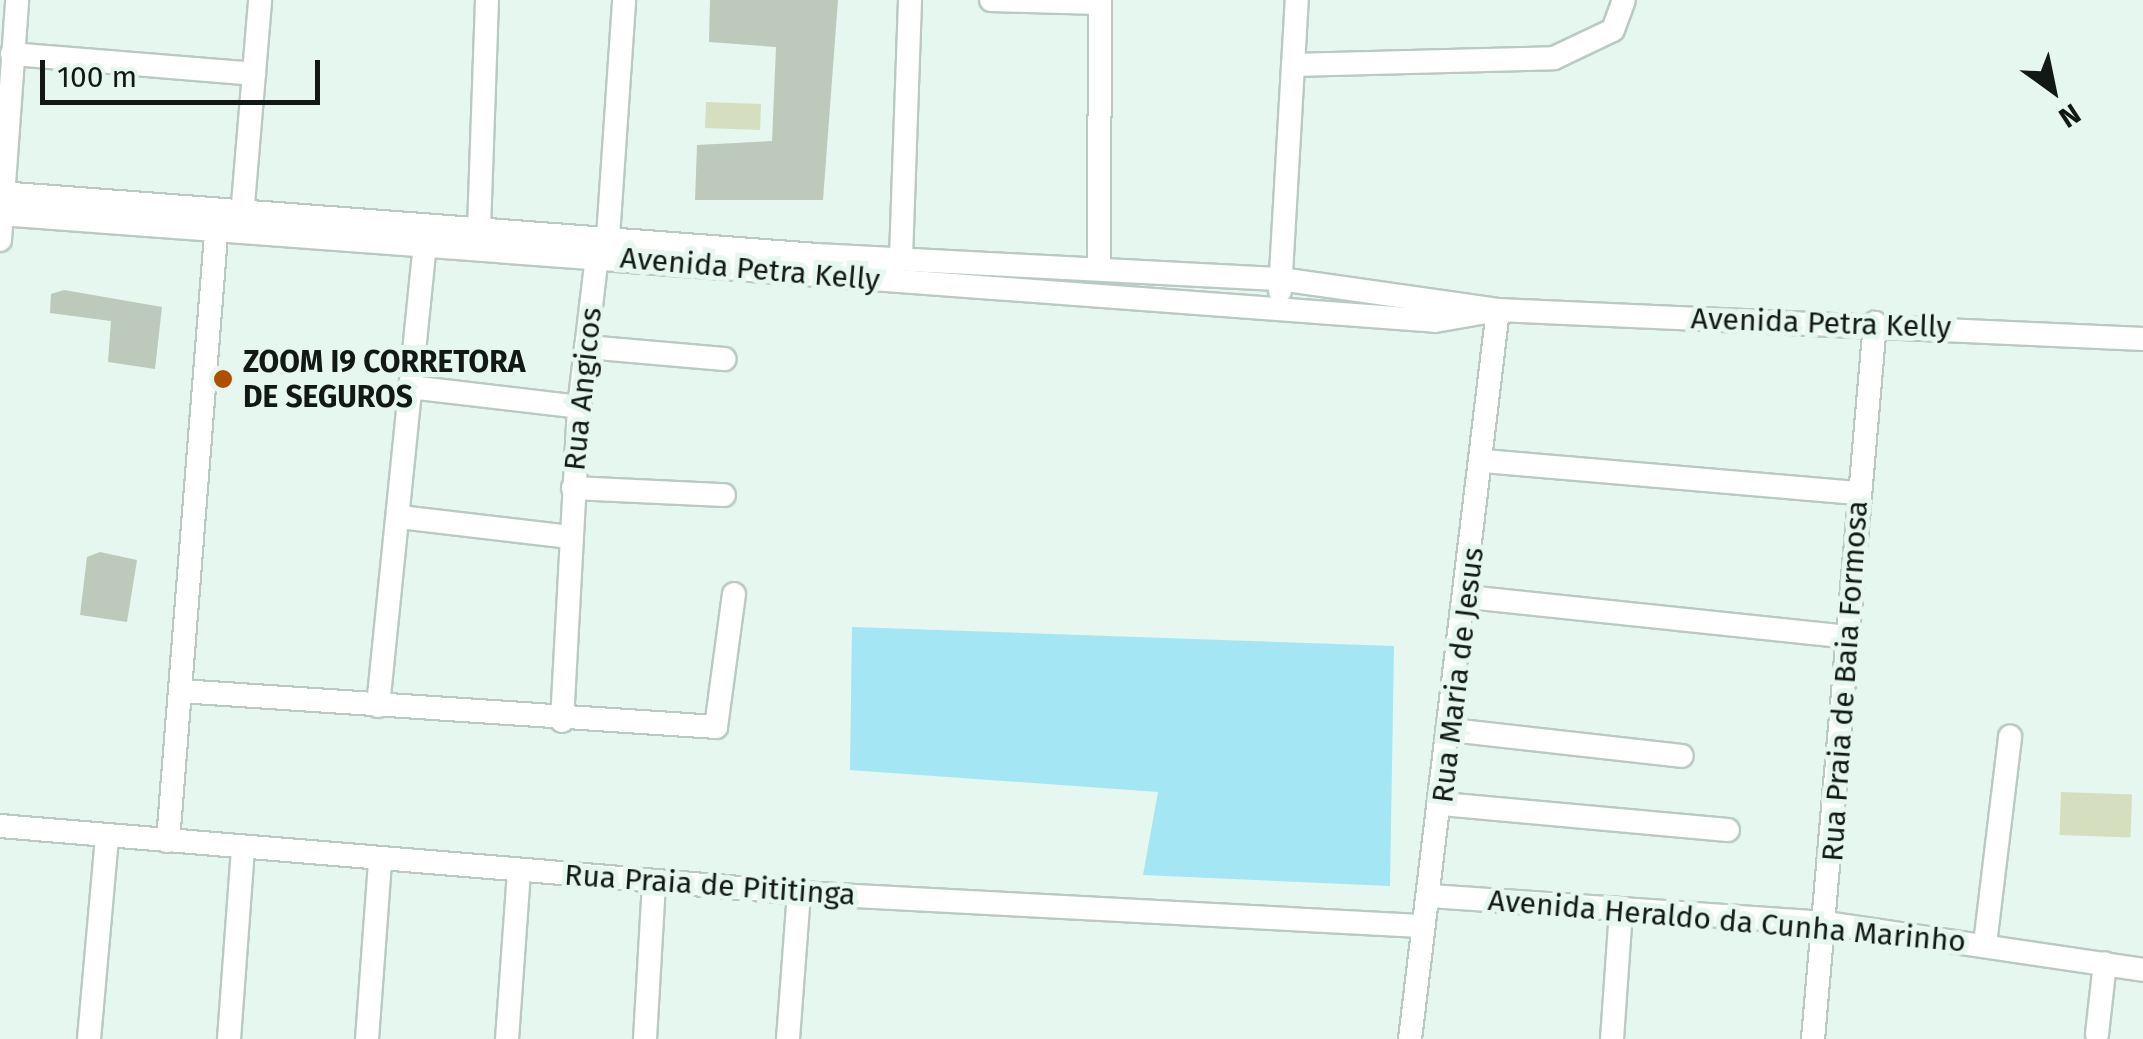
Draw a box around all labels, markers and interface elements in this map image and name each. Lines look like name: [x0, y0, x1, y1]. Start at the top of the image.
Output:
scale bar: [45, 40, 325, 102]
north arrow: [2003, 40, 2103, 140]
text: 100 m: [57, 59, 137, 95]
text: N: [2053, 97, 2086, 134]
street label: Avenida Petra Kelly: [619, 240, 881, 298]
street label: Avenida Petra Kelly: [1690, 300, 1952, 346]
street label: Rua Angicos: [557, 306, 609, 472]
place label: ZOOM I9 CORRETORA DE SEGUROS: [243, 344, 525, 414]
marker: ZOOM I9 CORRETORA DE SEGUROS: [212, 368, 234, 390]
street label: Rua Praia de Baia Formosa: [1814, 499, 1876, 863]
street label: Rua Maria de Jesus: [1424, 545, 1492, 805]
street label: Rua Praia de Pititinga: [563, 857, 857, 913]
street label: Avenida Heraldo da Cunha Marinho: [1487, 882, 1967, 960]

